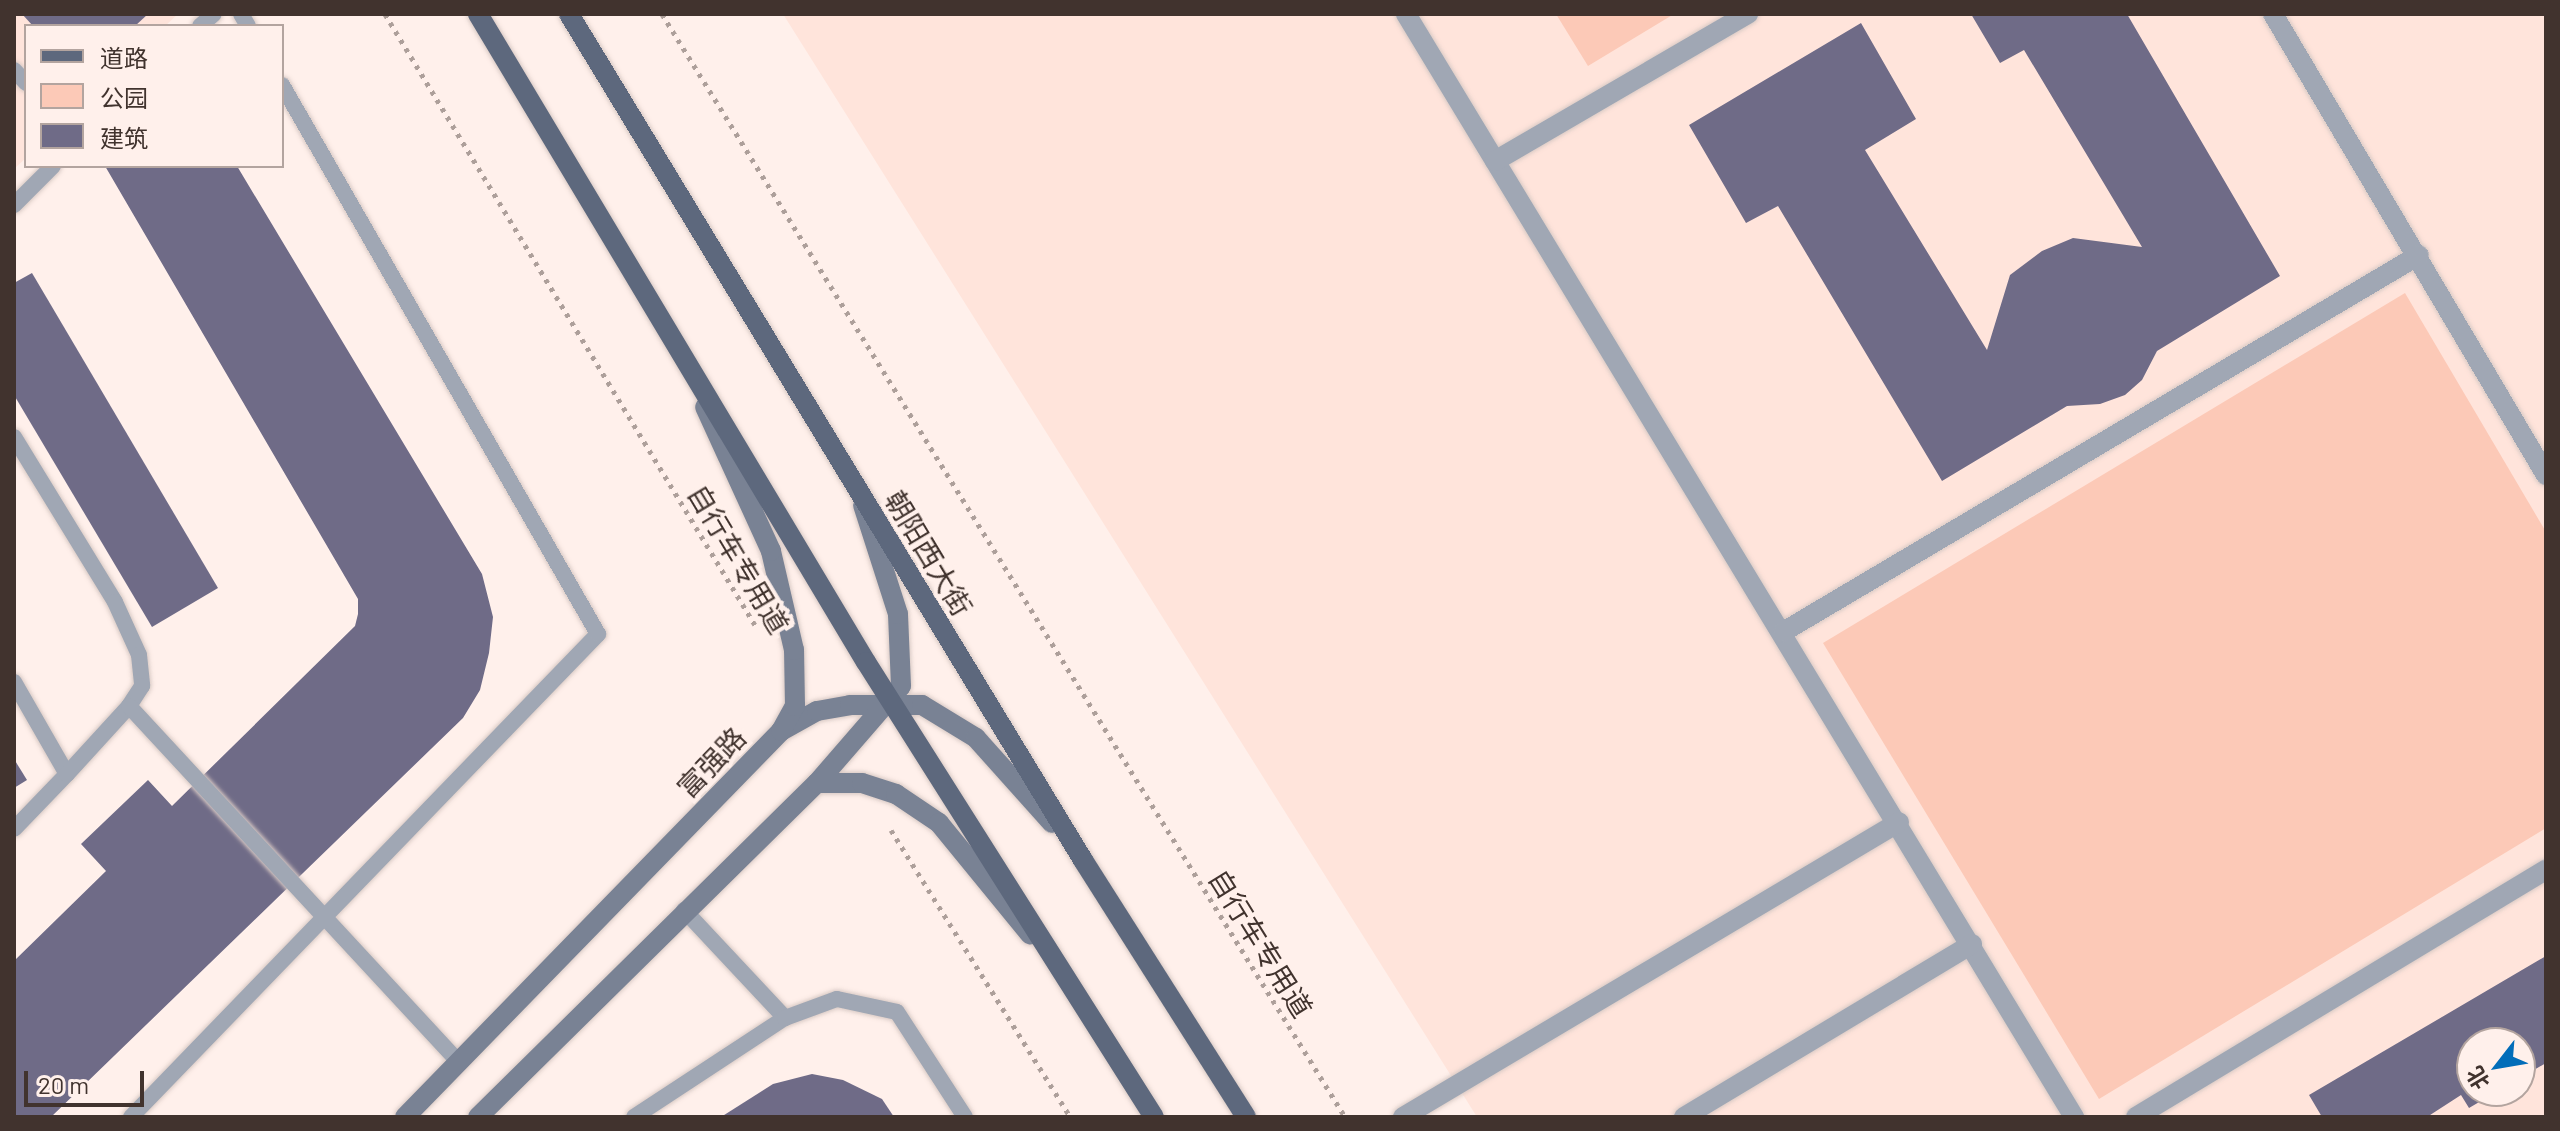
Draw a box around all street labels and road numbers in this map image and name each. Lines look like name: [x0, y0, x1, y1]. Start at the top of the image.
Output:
street label: 自行车专用道: [681, 478, 797, 640]
street label: 朝阳西大街: [879, 484, 979, 622]
street label: 富强路: [670, 720, 752, 804]
street label: 自行车专用道: [1202, 863, 1320, 1023]

